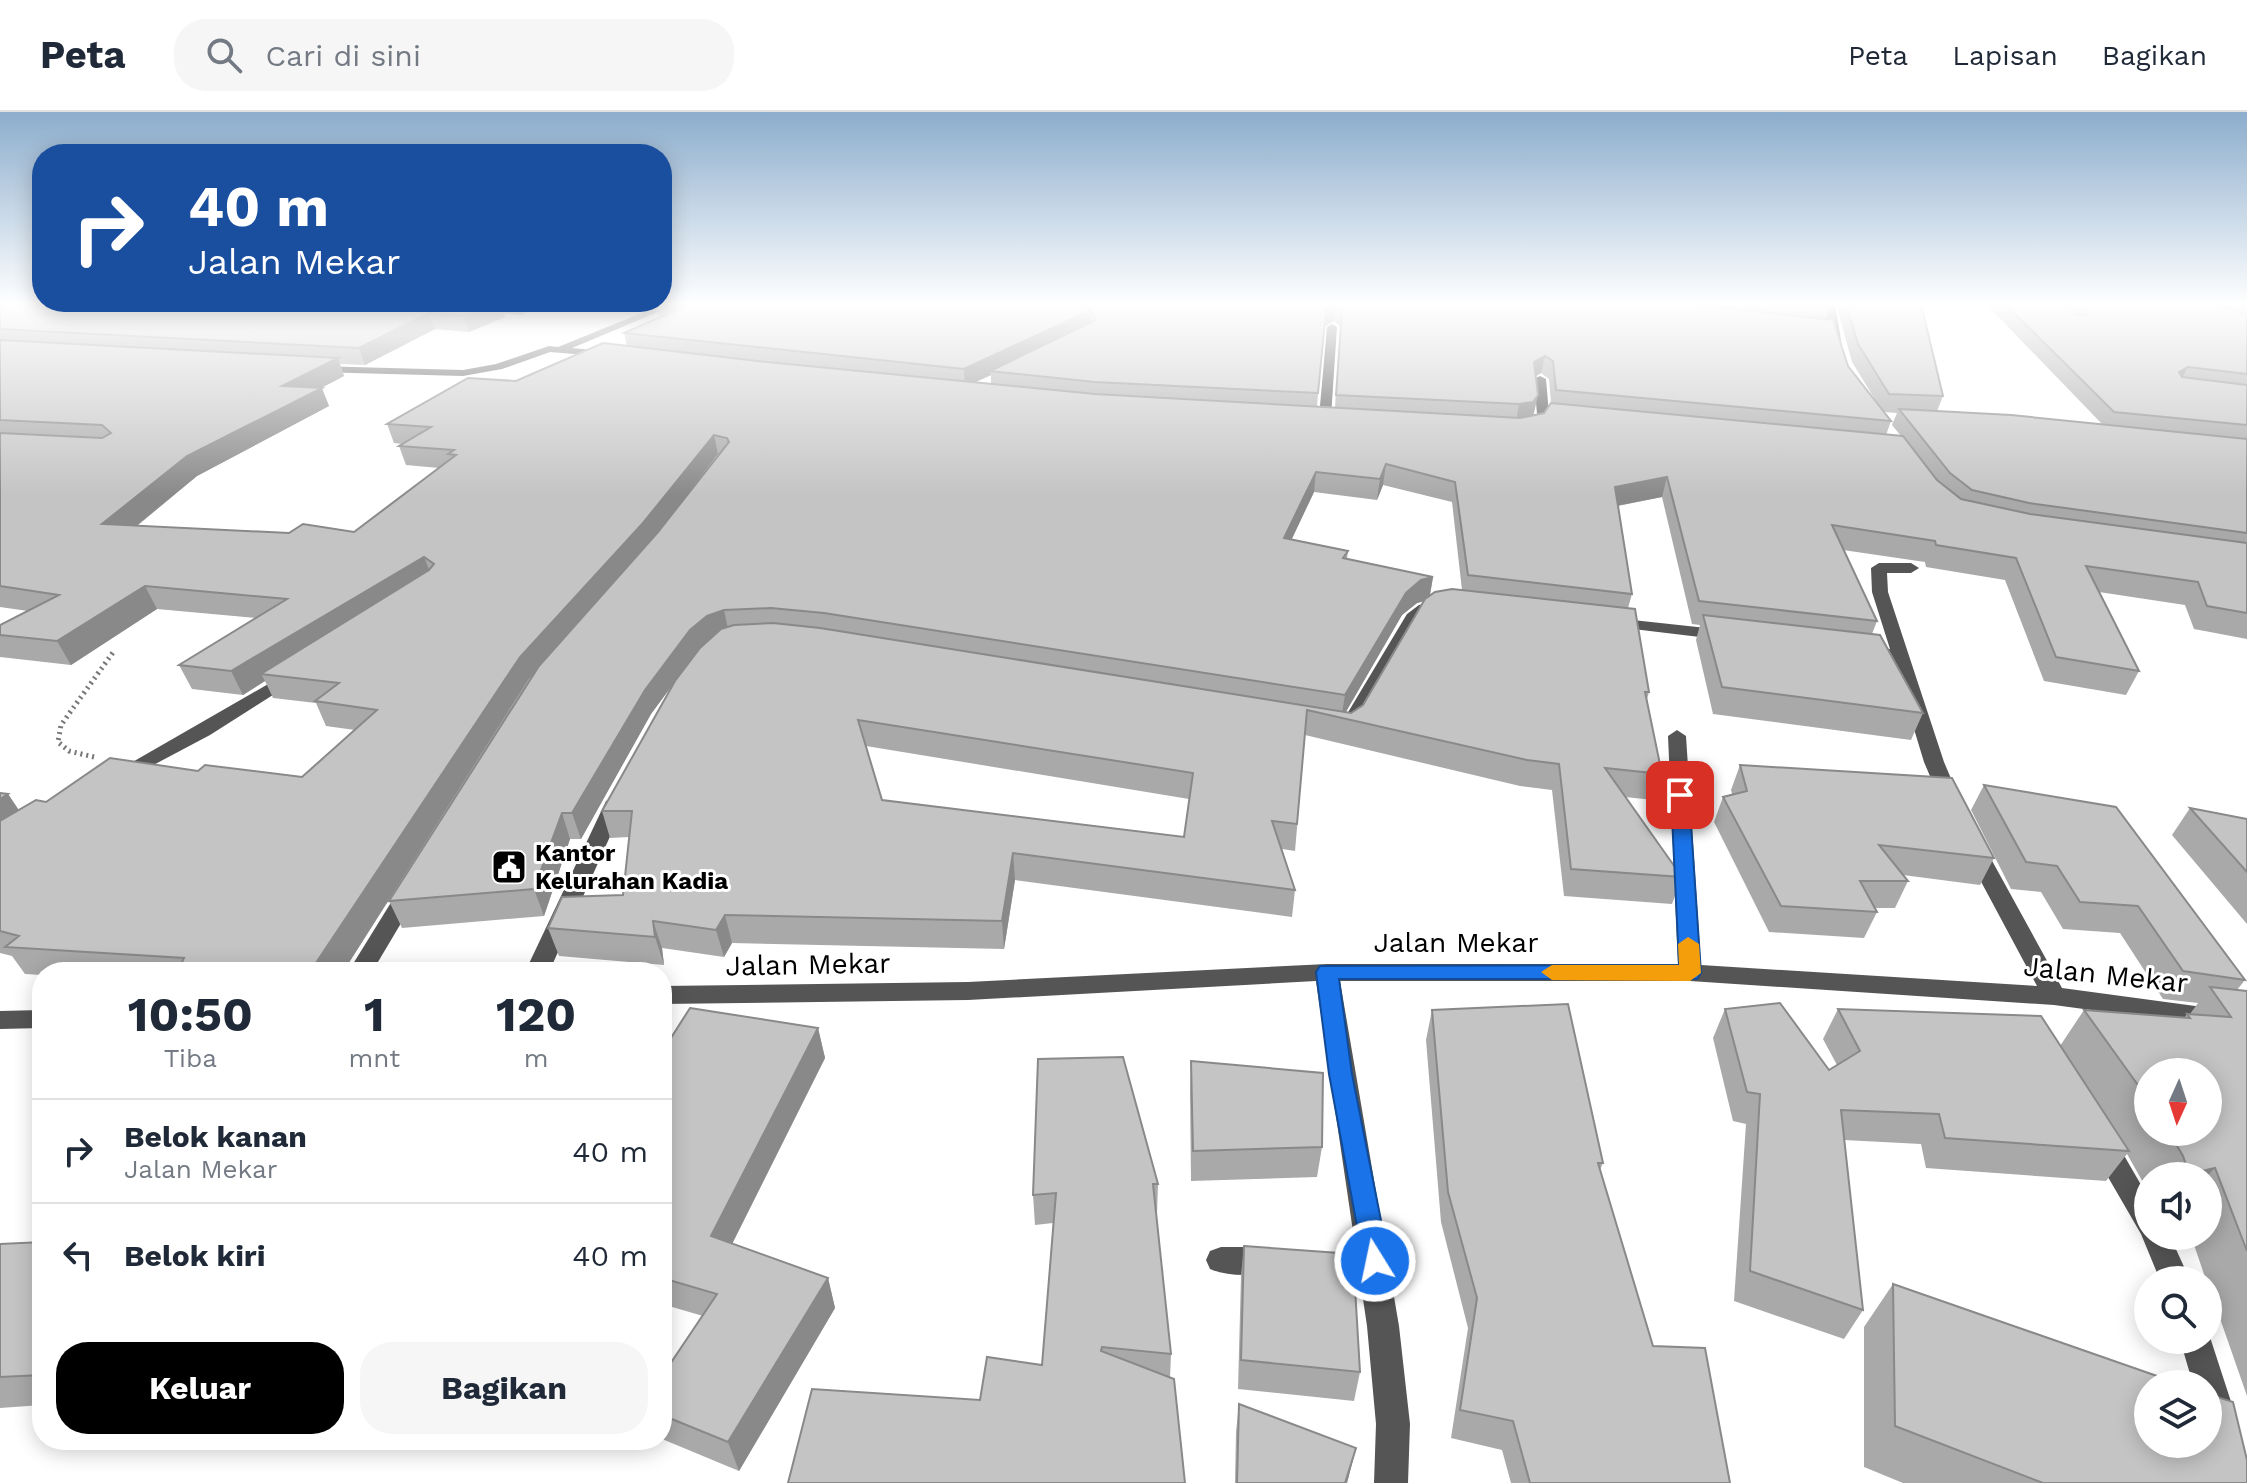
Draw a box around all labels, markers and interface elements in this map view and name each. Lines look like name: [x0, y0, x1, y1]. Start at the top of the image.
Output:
search box: [174, 19, 734, 91]
text: Peta: [40, 33, 126, 77]
icon: search: [202, 33, 246, 77]
text: Cari di sini: [266, 38, 421, 73]
text: Peta: [1848, 39, 1908, 72]
text: Lapisan: [1952, 39, 2058, 72]
text: Bagikan: [2102, 39, 2207, 72]
text: 40 m: [188, 174, 329, 240]
icon: right: [56, 176, 160, 280]
text: Jalan Mekar: [188, 241, 400, 283]
pin: [1646, 761, 1714, 829]
icon: arrive: [1658, 773, 1702, 817]
place label: Kantor Kelurahan Kadia: [535, 839, 728, 895]
public building icon: Kantor Kelurahan Kadia: [490, 848, 528, 886]
street label: Jalan Mekar: [1373, 926, 1539, 959]
street label: Jalan Mekar: [725, 947, 891, 982]
street label: Jalan Mekar: [2022, 949, 2190, 1000]
text: 10:50: [128, 986, 253, 1043]
text: 1: [364, 986, 385, 1043]
text: 120: [496, 986, 576, 1043]
text: Tiba: [164, 1043, 217, 1073]
text: mnt: [349, 1043, 400, 1073]
text: m: [524, 1043, 548, 1073]
north arrow: [2134, 1058, 2222, 1146]
map controls: [2134, 1058, 2222, 1458]
text: Belok kanan: [124, 1119, 307, 1154]
icon: right: [56, 1129, 100, 1173]
text: 40 m: [572, 1134, 648, 1169]
text: Jalan Mekar: [124, 1154, 277, 1184]
button: sound: [2134, 1162, 2222, 1250]
position arrow: [1333, 1219, 1417, 1303]
icon: left: [56, 1233, 100, 1277]
text: Belok kiri: [124, 1238, 266, 1273]
text: 40 m: [572, 1238, 648, 1273]
button: search: [2134, 1266, 2222, 1354]
button: Keluar: [56, 1342, 344, 1434]
button: Bagikan: [360, 1342, 648, 1434]
button: layers: [2134, 1370, 2222, 1458]

